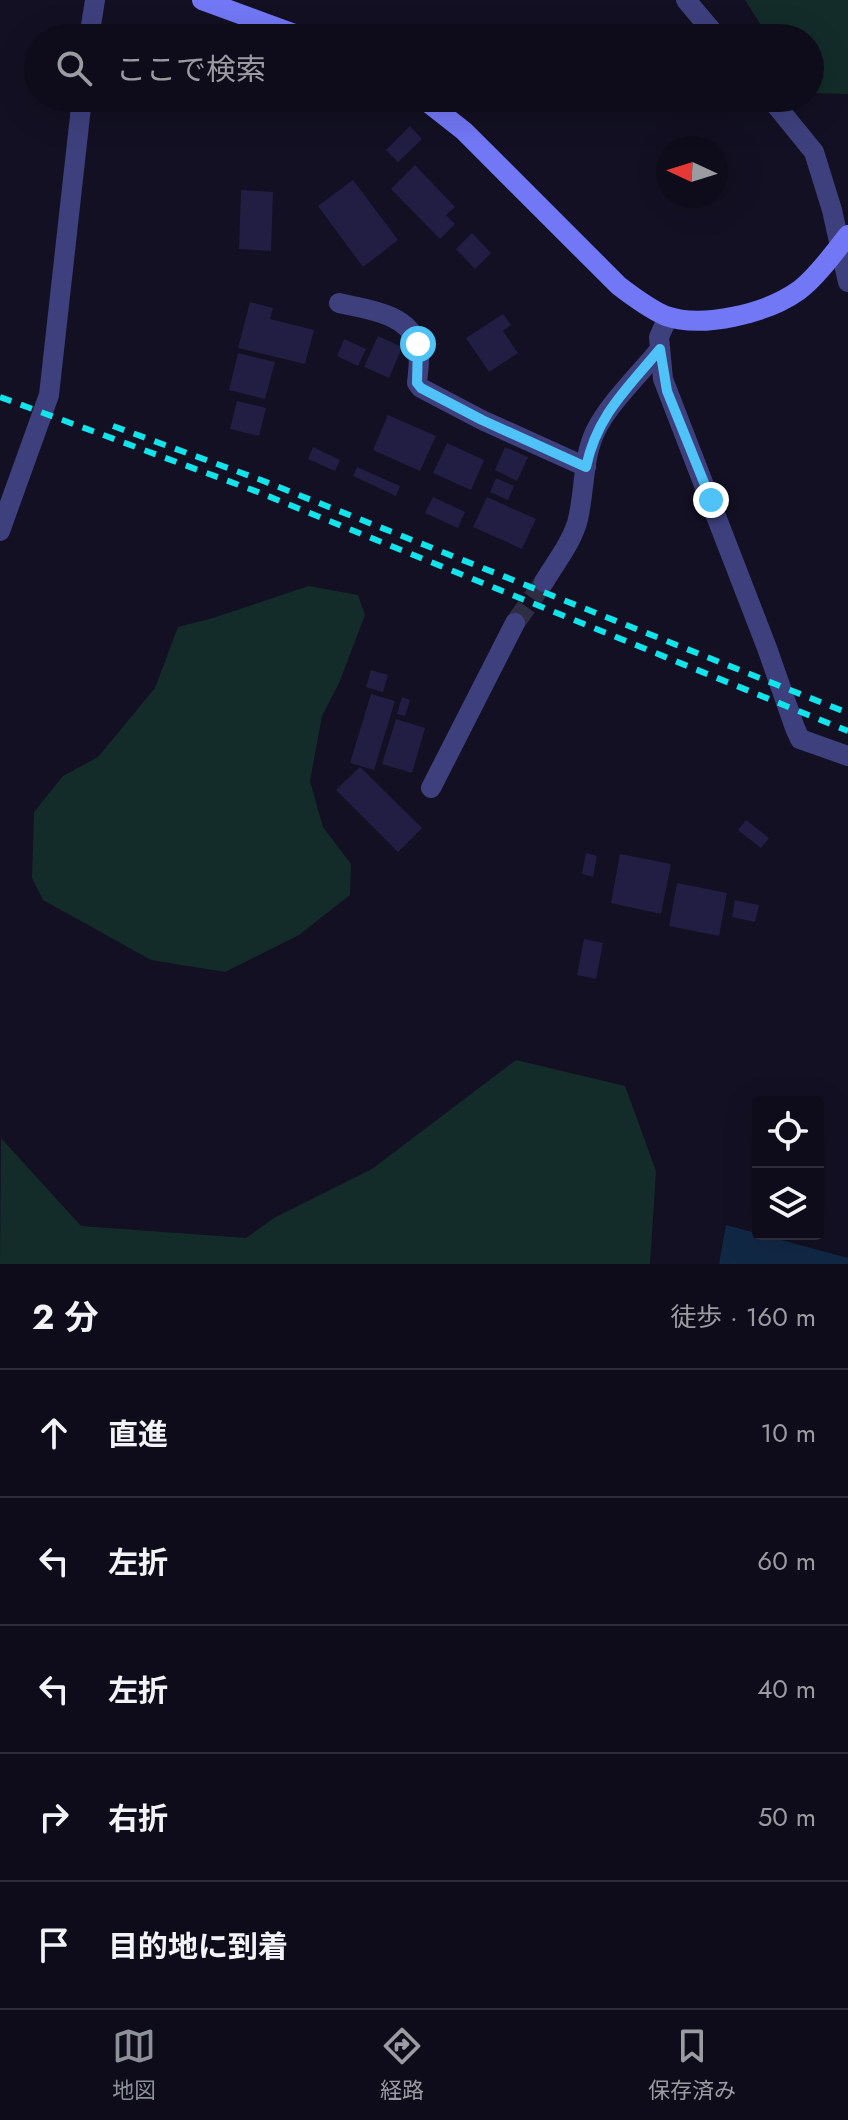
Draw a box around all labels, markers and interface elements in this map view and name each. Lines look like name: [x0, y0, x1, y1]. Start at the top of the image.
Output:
search box: [24, 24, 824, 112]
icon: search: [52, 46, 96, 90]
text: ここで検索: [116, 48, 266, 91]
north arrow: [656, 136, 728, 208]
route start: [400, 326, 436, 362]
route end: [693, 482, 729, 518]
map controls: [752, 1096, 824, 1240]
button: locate: [752, 1096, 824, 1168]
button: layers: [752, 1168, 824, 1240]
text: 2 分: [32, 1293, 99, 1342]
text: 徒歩 · 160 m: [670, 1298, 816, 1336]
icon: ahead: [32, 1411, 76, 1455]
text: 直進: [108, 1413, 168, 1456]
text: 10 m: [761, 1414, 816, 1452]
icon: left: [32, 1539, 76, 1583]
text: 左折: [108, 1541, 168, 1584]
text: 60 m: [757, 1542, 816, 1580]
icon: left: [32, 1667, 76, 1711]
text: 左折: [108, 1669, 168, 1712]
text: 40 m: [757, 1670, 816, 1708]
icon: right: [32, 1795, 76, 1839]
text: 右折: [108, 1797, 168, 1840]
text: 50 m: [758, 1798, 816, 1836]
icon: arrive: [32, 1923, 76, 1967]
text: 目的地に到着: [108, 1925, 288, 1968]
tab: 地図: [112, 2024, 156, 2106]
tab: 経路: [380, 2024, 424, 2106]
tab: 保存済み: [648, 2024, 736, 2106]

